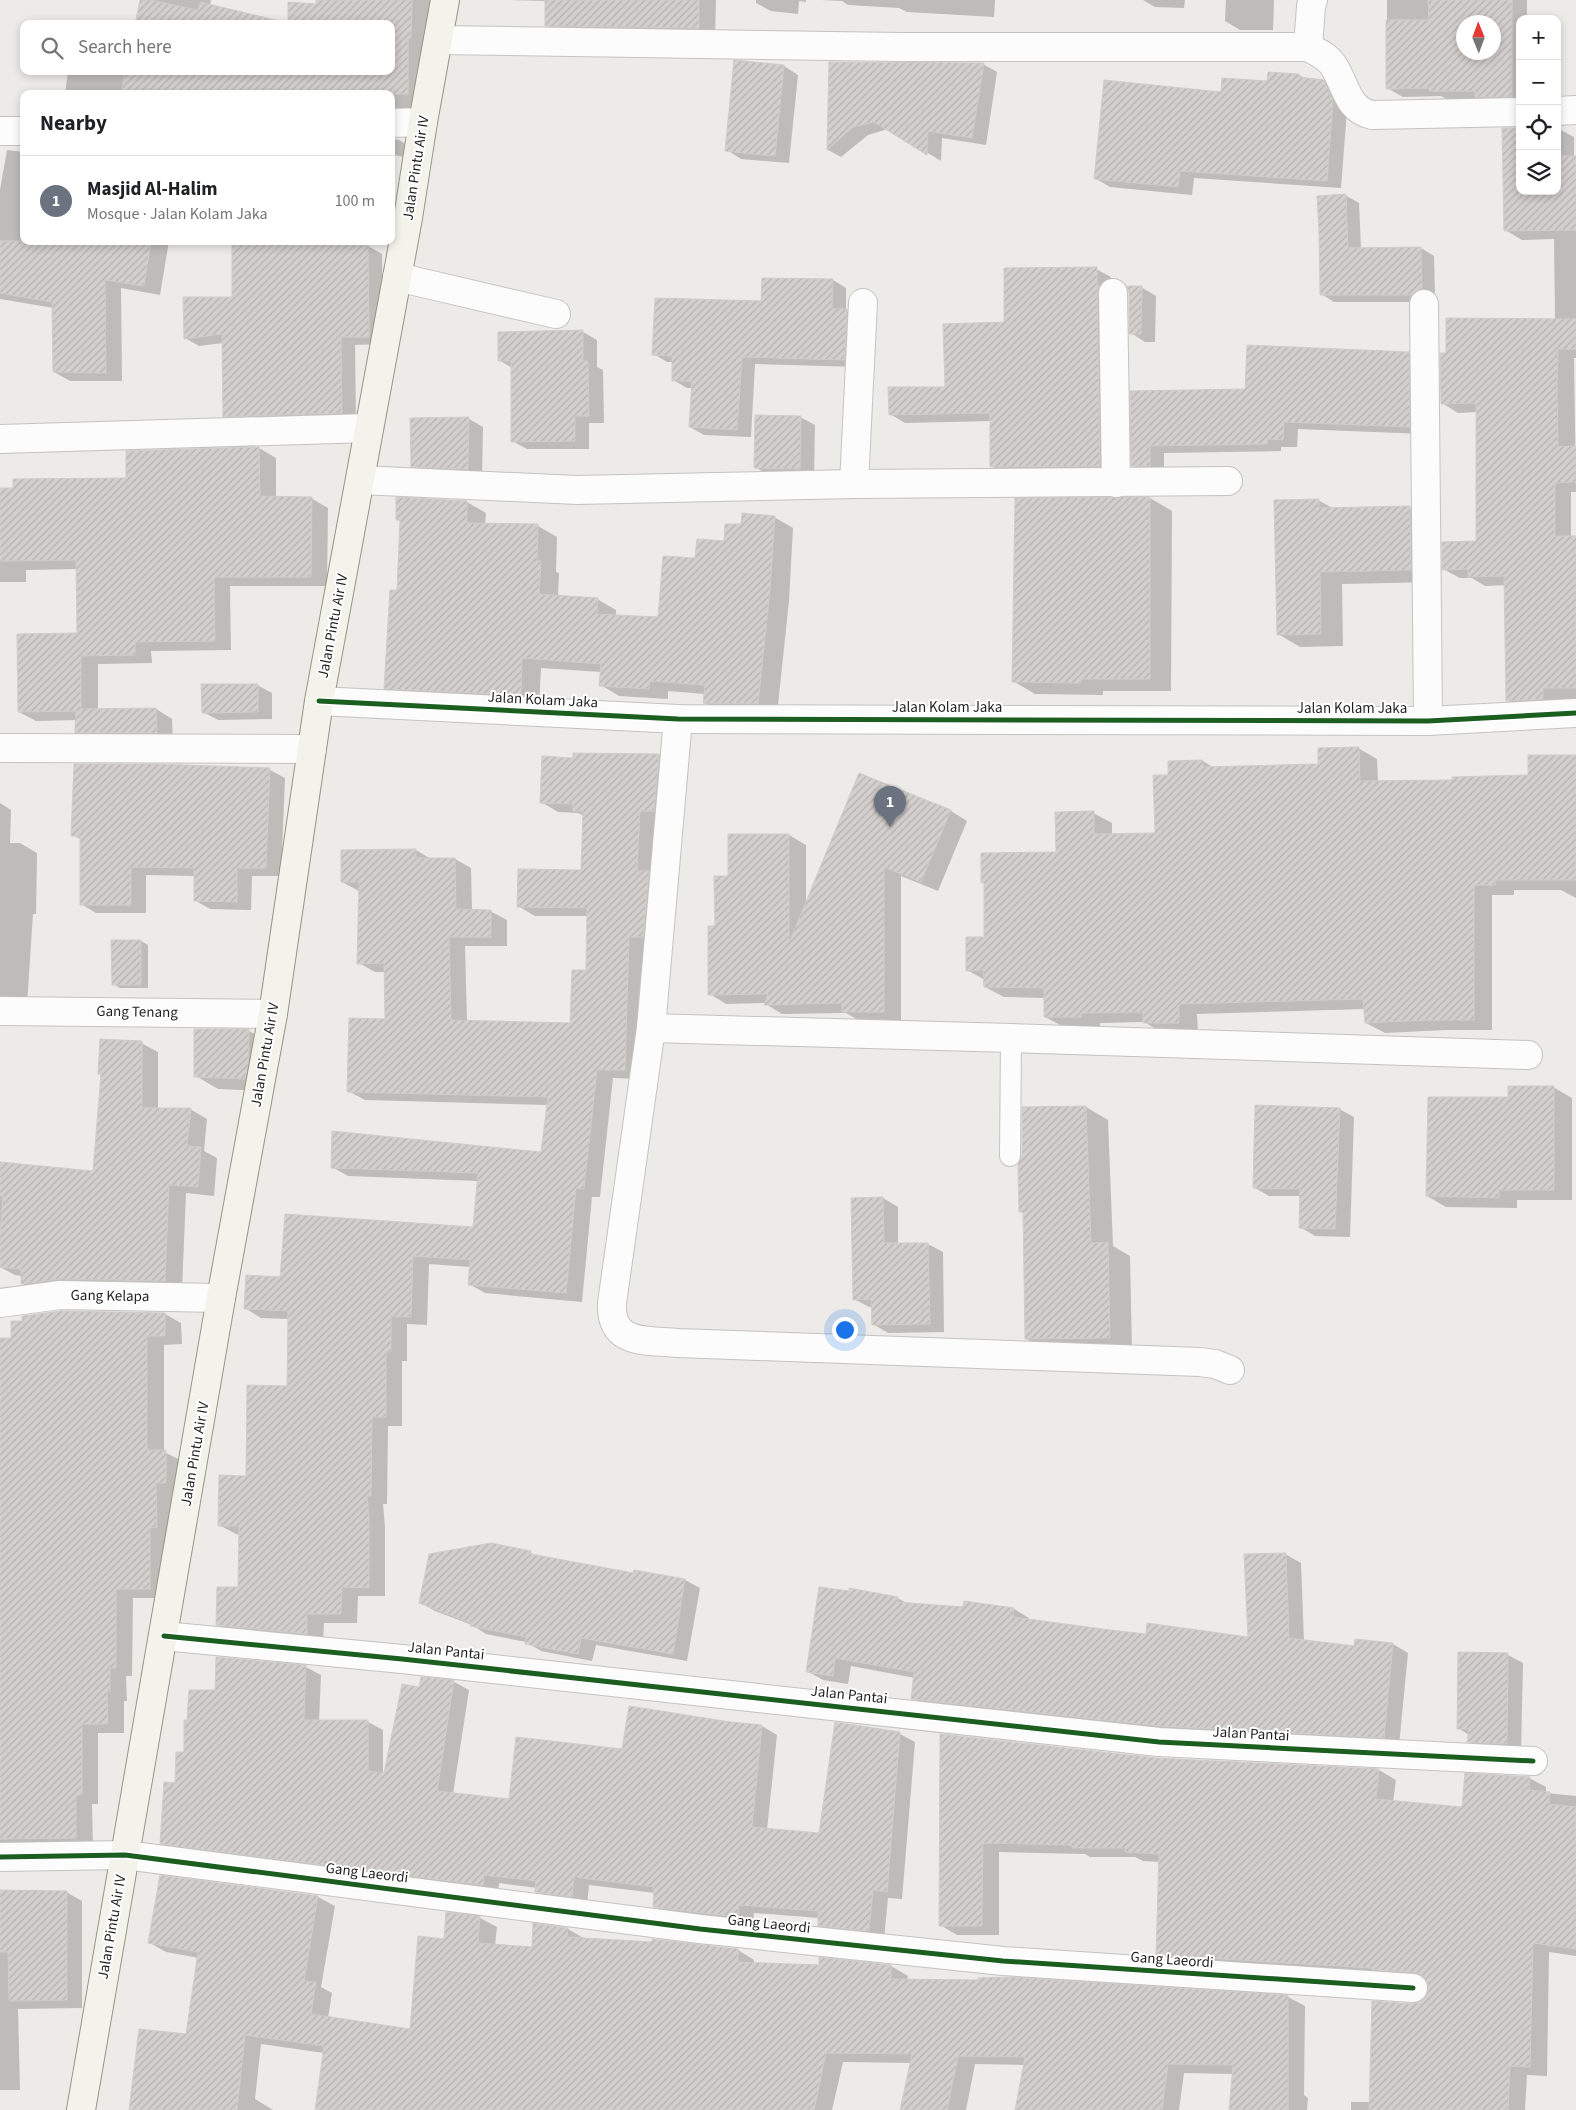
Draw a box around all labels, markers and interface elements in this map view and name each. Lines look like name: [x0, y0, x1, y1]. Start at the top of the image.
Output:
north arrow: [1456, 15, 1501, 60]
map controls: [1516, 15, 1561, 195]
button: +: [1516, 15, 1561, 60]
search box: [20, 20, 395, 75]
icon: search: [38, 34, 66, 62]
text: Search here: [78, 34, 172, 61]
button: −: [1516, 60, 1561, 105]
button: locate: [1516, 105, 1561, 150]
text: Nearby: [40, 108, 107, 138]
street label: Jalan Pintu Air IV: [397, 114, 435, 222]
button: layers: [1516, 150, 1561, 195]
text: Masjid Al-Halim: [87, 176, 218, 203]
text: 1: [52, 190, 60, 212]
text: 100 m: [335, 190, 375, 212]
text: Mosque · Jalan Kolam Jaka: [87, 203, 268, 225]
street label: Jalan Pintu Air IV: [313, 572, 353, 680]
street label: Jalan Kolam Jaka: [487, 687, 599, 713]
street label: Jalan Kolam Jaka: [892, 697, 1002, 718]
street label: Jalan Kolam Jaka: [1297, 698, 1407, 719]
pin: 1: [874, 786, 906, 827]
street label: Gang Tenang: [96, 1001, 178, 1023]
street label: Jalan Pintu Air IV: [245, 1001, 285, 1109]
street label: Gang Kelapa: [70, 1285, 150, 1307]
your location: [832, 1317, 858, 1343]
street label: Jalan Pintu Air IV: [175, 1400, 215, 1508]
street label: Jalan Pantai: [407, 1637, 485, 1665]
street label: Jalan Pantai: [810, 1681, 888, 1709]
street label: Jalan Pantai: [1212, 1722, 1290, 1746]
street label: Gang Laeordi: [324, 1858, 410, 1888]
street label: Jalan Pintu Air IV: [92, 1873, 132, 1981]
street label: Gang Laeordi: [727, 1909, 811, 1939]
street label: Gang Laeordi: [1130, 1947, 1214, 1973]

